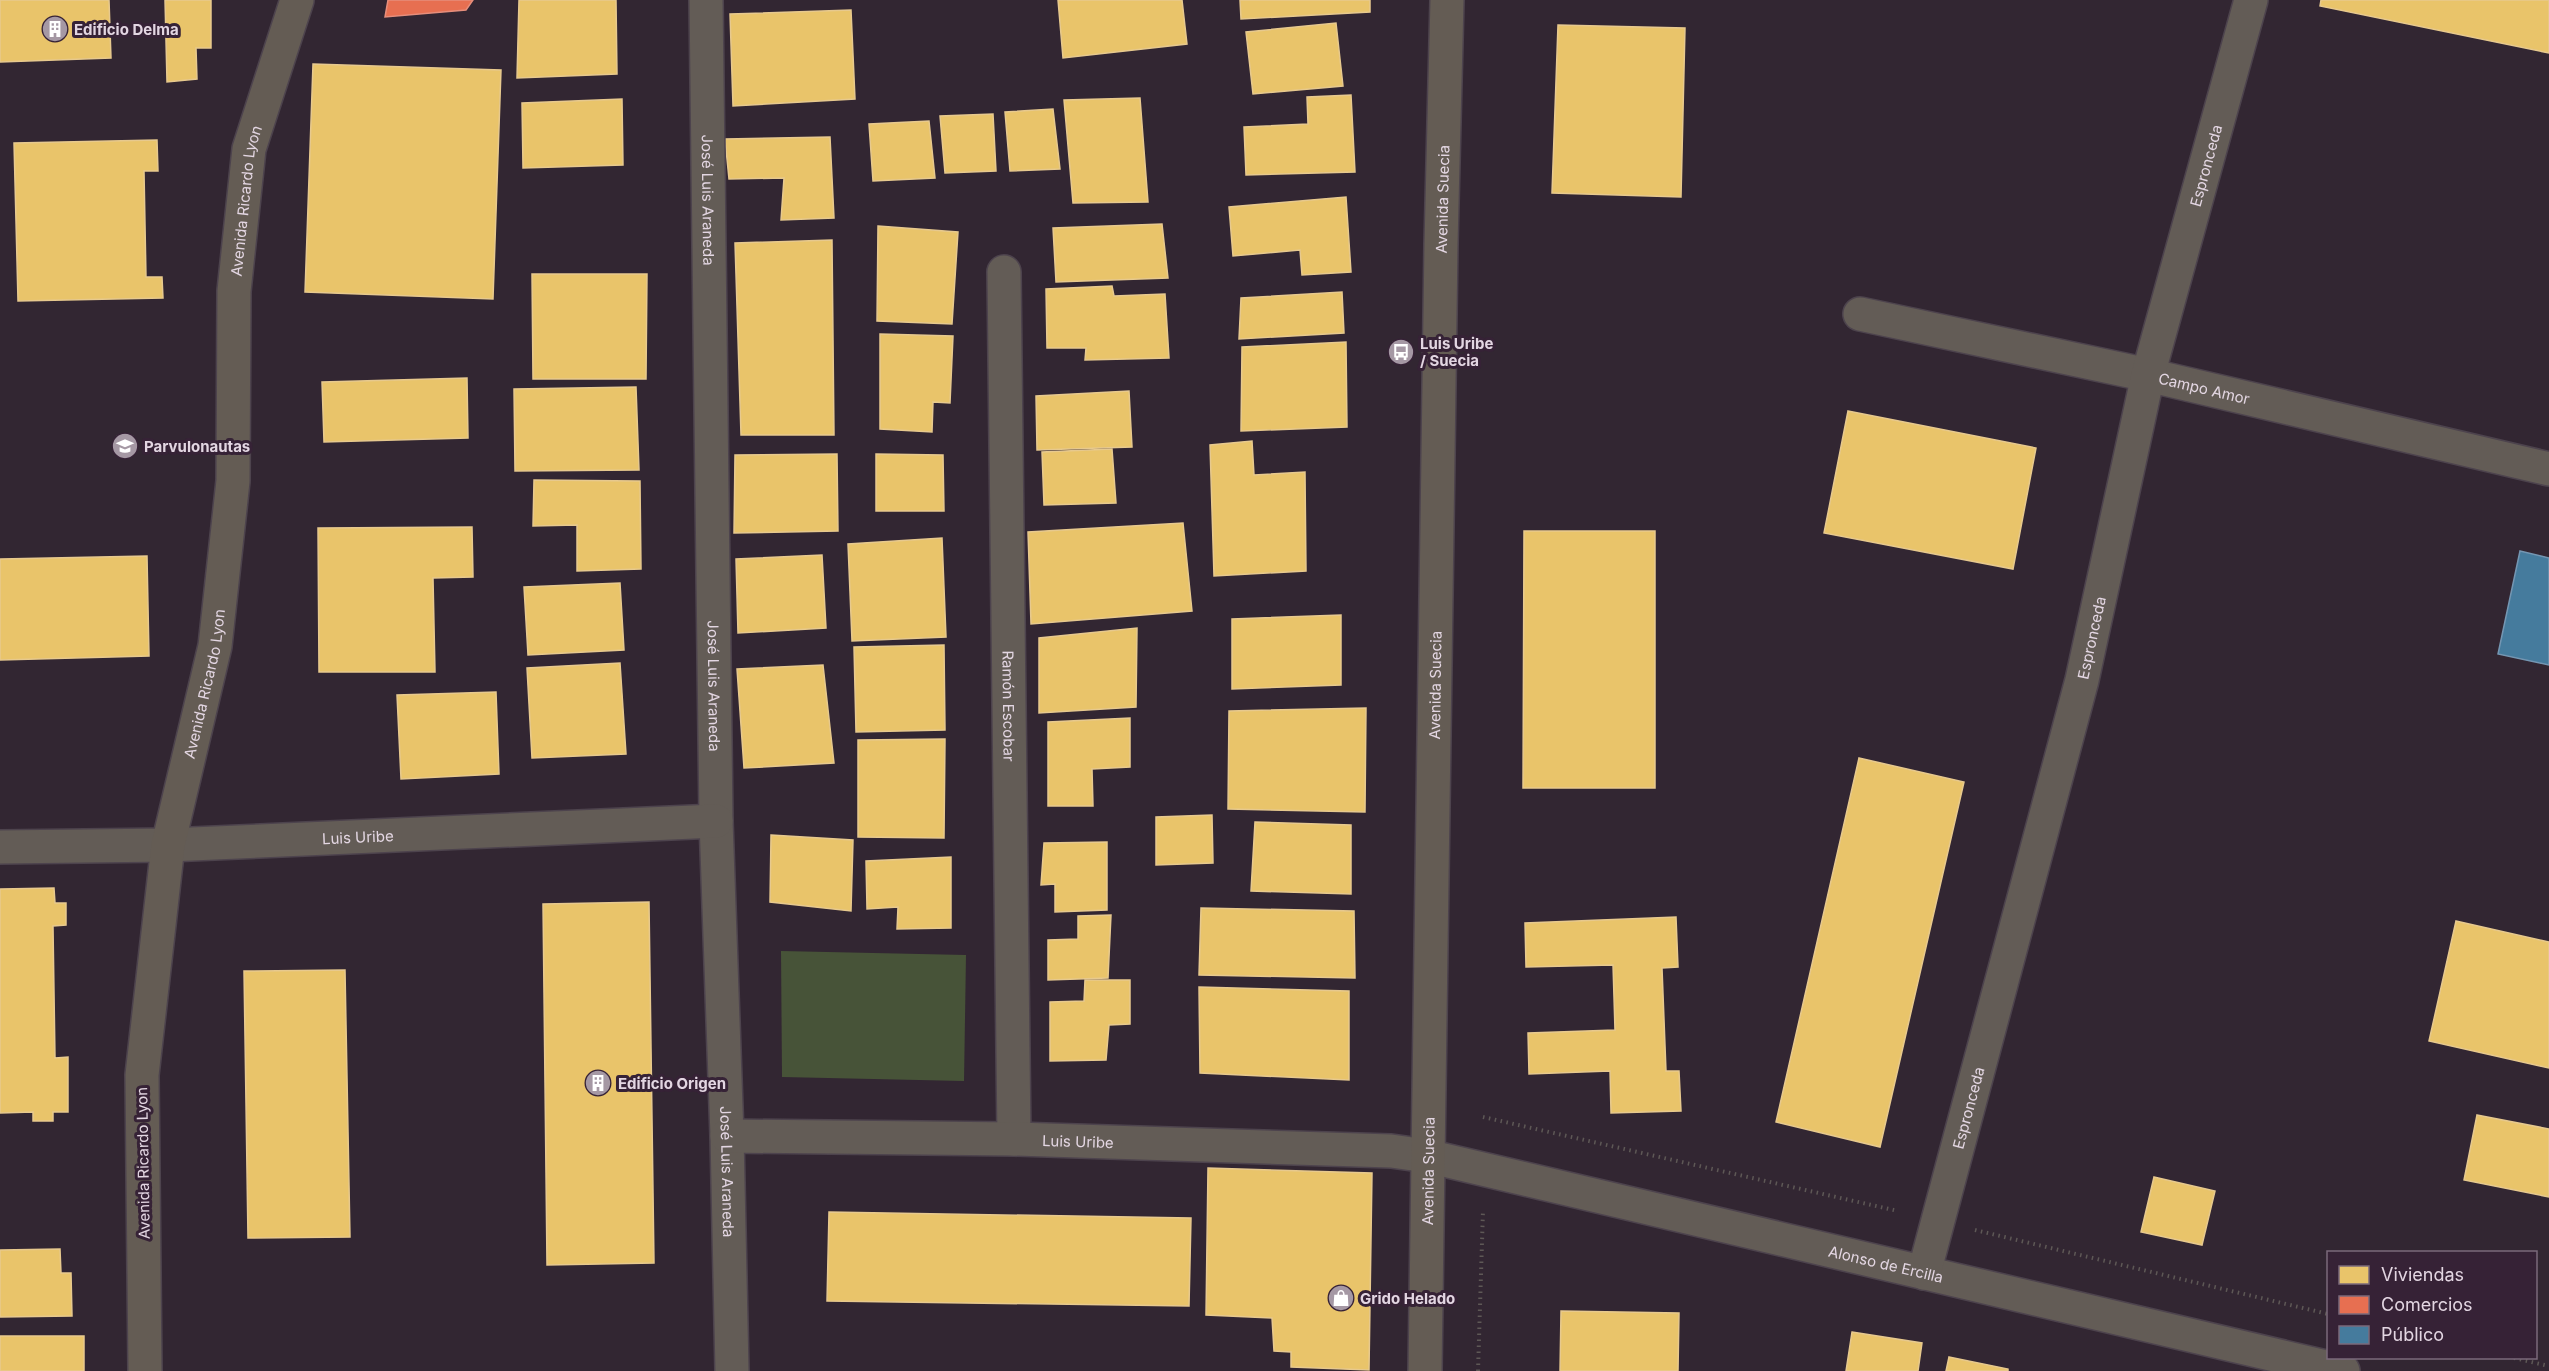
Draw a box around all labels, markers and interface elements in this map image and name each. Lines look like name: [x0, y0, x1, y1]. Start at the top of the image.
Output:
building icon: Edificio Delma: [40, 14, 70, 44]
place label: Edificio Delma: [74, 20, 179, 39]
street label: Espronceda: [2185, 122, 2226, 209]
street label: Avenida Ricardo Lyon: [226, 123, 266, 277]
street label: José Luis Araneda: [698, 134, 719, 266]
street label: Avenida Suecia: [1431, 145, 1453, 253]
place label: Luis Uribe / Suecia: [1420, 334, 1494, 370]
bus stop icon: Luis Uribe / Suecia: [1386, 337, 1416, 367]
street label: Campo Amor: [2157, 368, 2252, 408]
school or university icon: Parvulonautas: [110, 431, 140, 461]
place label: Parvulonautas: [144, 437, 250, 456]
street label: Espronceda: [2073, 594, 2109, 681]
street label: Avenida Ricardo Lyon: [179, 608, 228, 760]
street label: José Luis Araneda: [704, 620, 725, 752]
street label: Avenida Suecia: [1424, 631, 1445, 739]
street label: Ramón Escobar: [999, 650, 1019, 762]
street label: Luis Uribe: [322, 826, 394, 848]
street label: Espronceda: [1948, 1065, 1988, 1151]
building icon: Edificio Origen: [583, 1068, 613, 1098]
place label: Edificio Origen: [618, 1074, 726, 1093]
street label: Avenida Ricardo Lyon: [132, 1087, 154, 1239]
street label: José Luis Araneda: [716, 1106, 739, 1238]
street label: Avenida Suecia: [1418, 1117, 1438, 1225]
street label: Luis Uribe: [1042, 1130, 1114, 1152]
street label: Alonso de Ercilla: [1827, 1241, 1945, 1286]
legend: [2327, 1251, 2537, 1359]
text: Viviendas: [2381, 1264, 2464, 1285]
shop icon: Grido Helado: [1326, 1283, 1356, 1313]
place label: Grido Helado: [1360, 1289, 1455, 1308]
text: Comercios: [2381, 1294, 2473, 1315]
text: Público: [2381, 1324, 2444, 1345]

